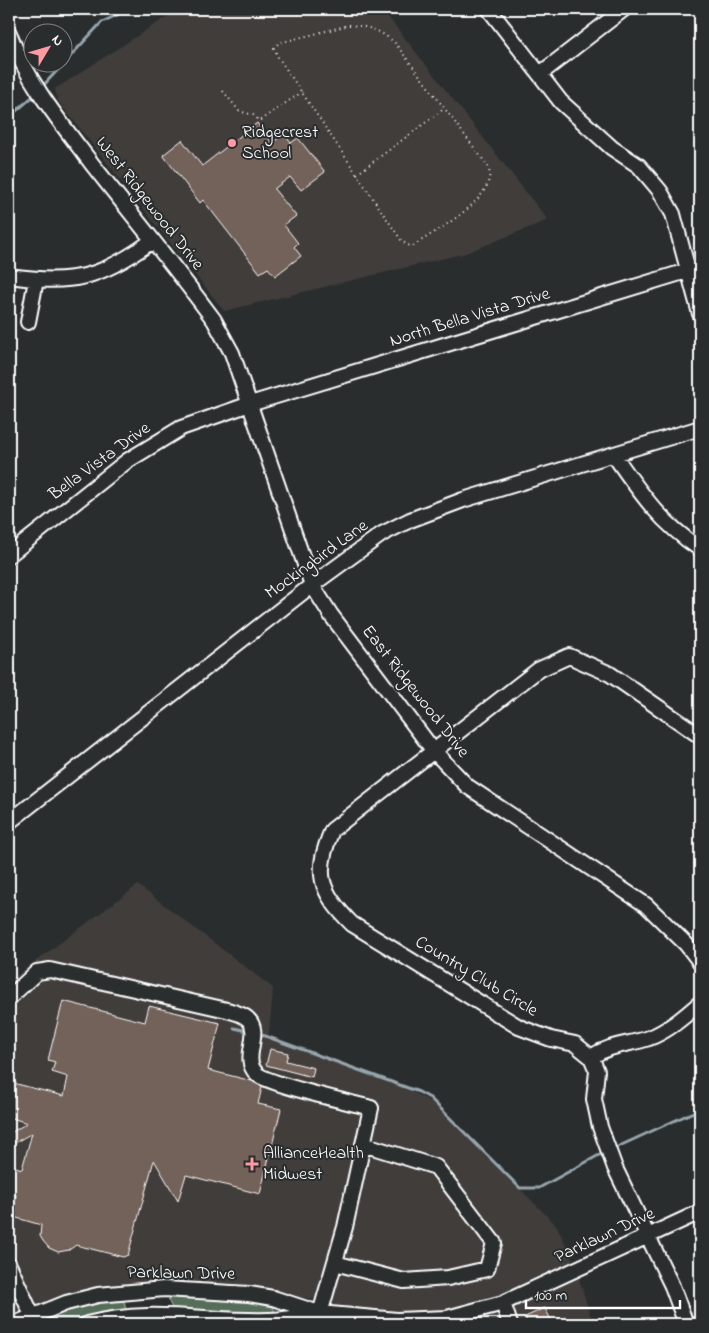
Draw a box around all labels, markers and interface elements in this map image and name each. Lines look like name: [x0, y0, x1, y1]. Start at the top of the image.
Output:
north arrow: [22, 22, 72, 72]
text: N: [46, 31, 68, 51]
place label: Ridgecrest School: [242, 120, 318, 167]
street label: West Ridgewood Drive: [88, 131, 210, 278]
marker: Ridgecrest School: [226, 137, 238, 149]
street label: North Bella Vista Drive: [387, 281, 554, 355]
street label: Bella Vista Drive: [43, 416, 157, 508]
street label: Mockingbird Lane: [260, 513, 375, 607]
street label: East Ridgewood Drive: [354, 620, 476, 765]
street label: Country Club Circle: [410, 930, 543, 1025]
place label: AllianceHealth Midwest: [263, 1141, 364, 1188]
marker: AllianceHealth Midwest: [245, 1157, 259, 1171]
street label: Parklawn Drive: [551, 1201, 660, 1271]
street label: Parklawn Drive: [127, 1260, 236, 1288]
scale bar: [526, 1278, 680, 1310]
text: 100 m: [534, 1285, 567, 1307]

